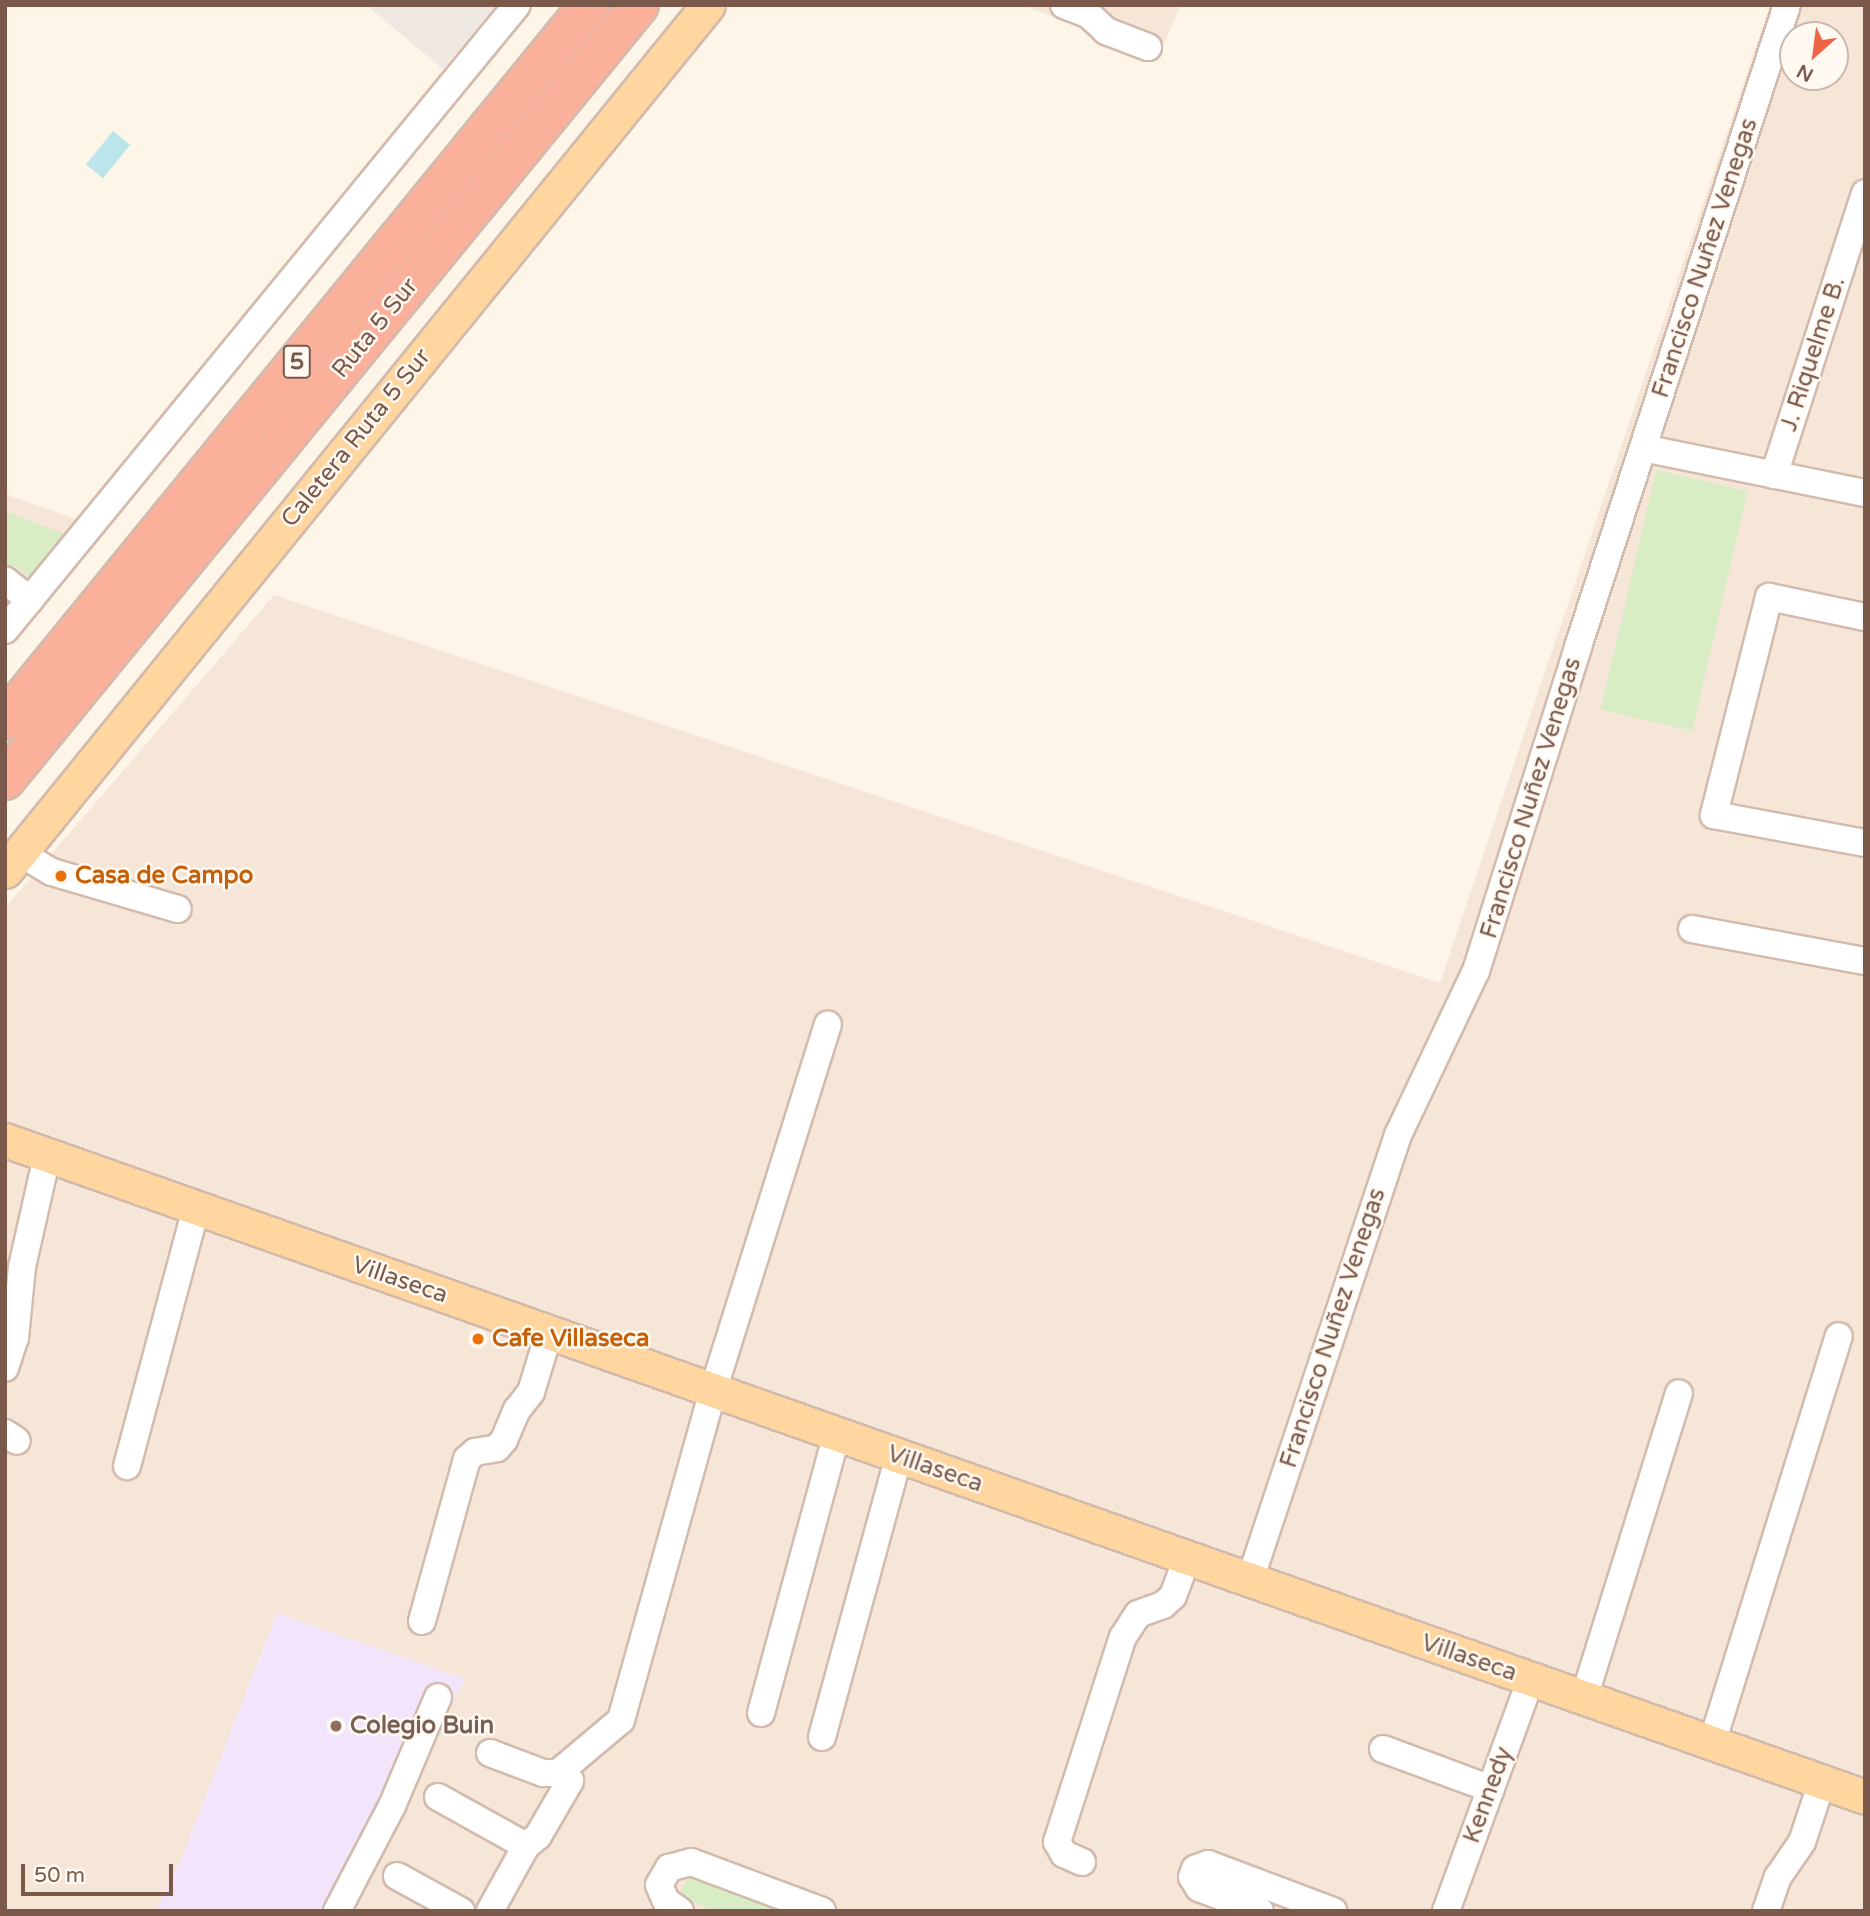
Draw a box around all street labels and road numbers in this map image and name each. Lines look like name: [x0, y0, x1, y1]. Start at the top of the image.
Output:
street label: Francisco Nuñez Venegas: [1646, 115, 1764, 401]
street label: Ruta 5 Sur: [326, 272, 424, 384]
street label: J. Riquelme B.: [1774, 273, 1852, 435]
road number: 5: [281, 342, 313, 382]
street label: Caletera Ruta 5 Sur: [275, 343, 437, 533]
street label: Francisco Nuñez Venegas: [1474, 654, 1588, 942]
street label: Francisco Nuñez Venegas: [1274, 1185, 1392, 1471]
street label: Villaseca: [348, 1250, 452, 1310]
street label: Villaseca: [883, 1439, 987, 1499]
street label: Villaseca: [1417, 1628, 1521, 1688]
street label: Kennedy: [1457, 1743, 1519, 1847]

